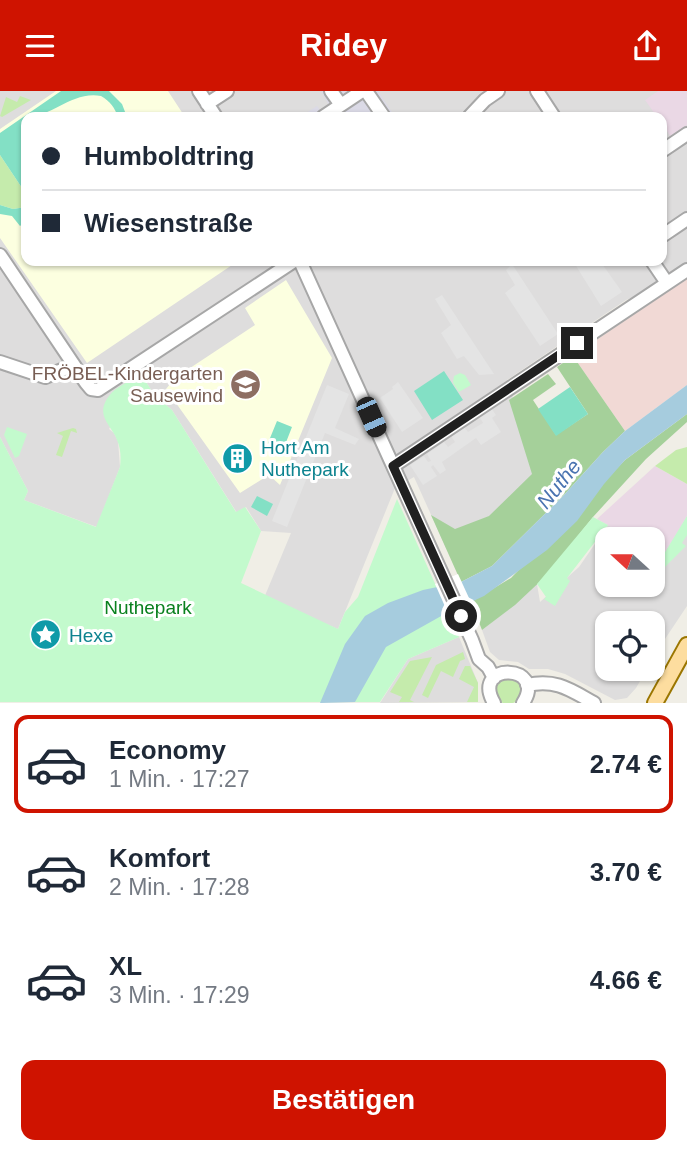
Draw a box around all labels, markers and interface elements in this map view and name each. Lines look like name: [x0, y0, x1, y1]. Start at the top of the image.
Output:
icon: menu: [21, 27, 59, 65]
text: Ridey: [300, 27, 387, 63]
icon: share: [628, 27, 666, 65]
text: Humboldtring: [84, 141, 254, 171]
text: Wiesenstraße: [84, 208, 253, 238]
route end: [561, 327, 593, 359]
place label: FRÖBEL-Kindergarten Sausewind: [32, 363, 223, 406]
school or university icon: FRÖBEL-Kindergarten Sausewind: [229, 367, 263, 401]
car: [353, 394, 390, 440]
place label: Hort Am Nuthepark: [261, 437, 349, 480]
building icon: Hort Am Nuthepark: [221, 441, 255, 475]
water label: Nuthe: [532, 455, 585, 513]
north arrow: [595, 527, 665, 597]
map controls: [595, 527, 665, 681]
park label: Nuthepark: [104, 597, 192, 618]
route start: [445, 600, 477, 632]
button: locate: [595, 611, 665, 681]
place icon: Hexe: [29, 618, 63, 652]
place label: Hexe: [69, 625, 113, 646]
icon: car: [25, 733, 88, 796]
text: Economy: [109, 735, 226, 765]
text: 2.74 €: [590, 749, 662, 779]
text: 1 Min. · 17:27: [109, 766, 250, 792]
icon: car: [25, 841, 88, 904]
text: Komfort: [109, 843, 210, 873]
text: 3.70 €: [590, 857, 662, 887]
text: 2 Min. · 17:28: [109, 874, 250, 900]
icon: car: [25, 949, 88, 1012]
text: XL: [109, 951, 142, 981]
text: 4.66 €: [590, 965, 662, 995]
text: 3 Min. · 17:29: [109, 982, 250, 1008]
button: Bestätigen: [21, 1060, 666, 1140]

